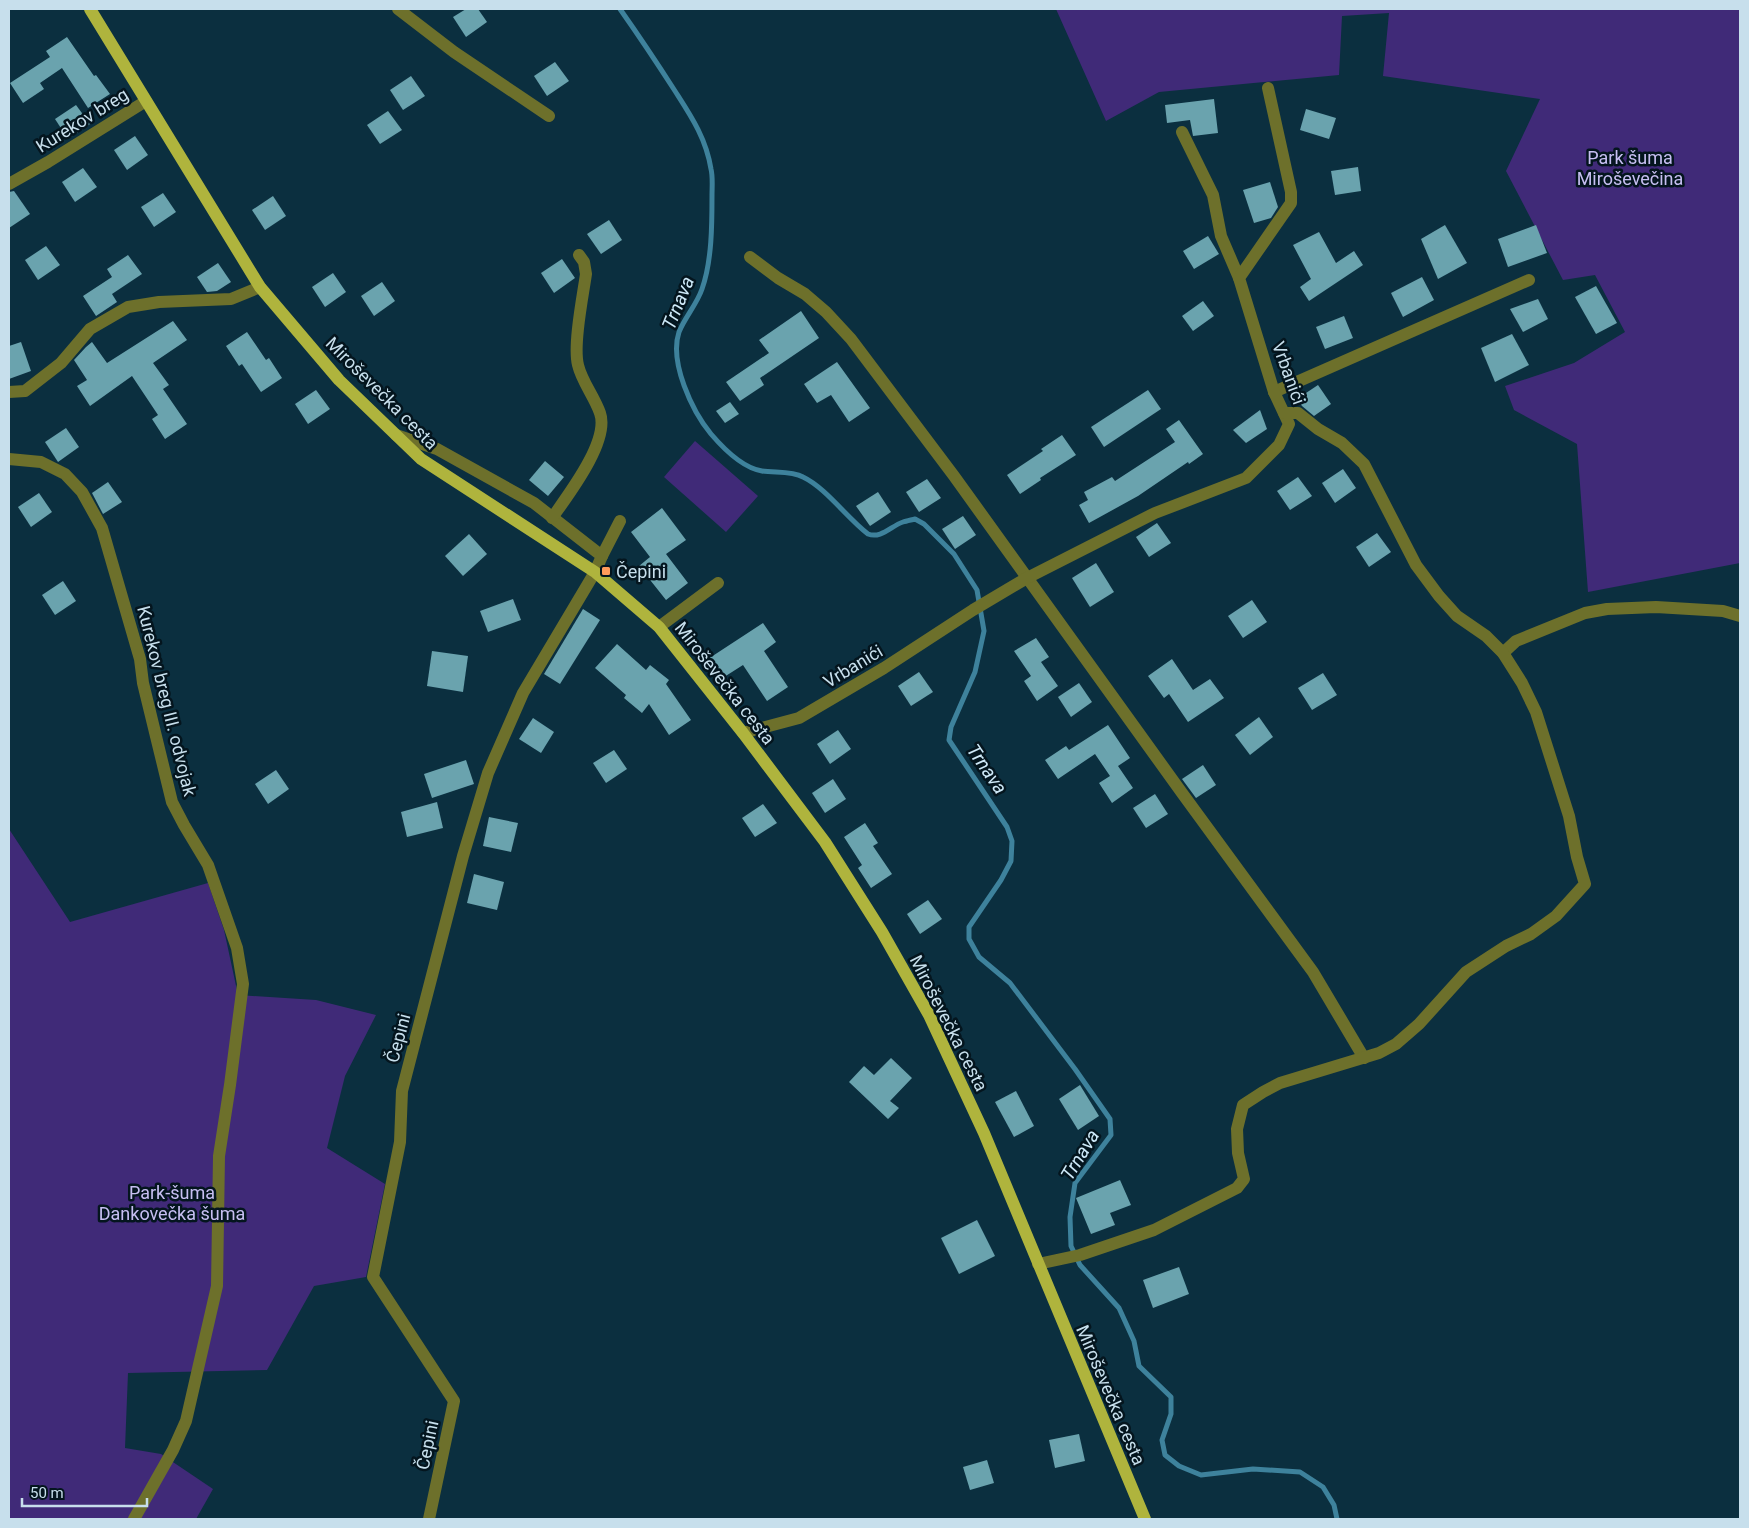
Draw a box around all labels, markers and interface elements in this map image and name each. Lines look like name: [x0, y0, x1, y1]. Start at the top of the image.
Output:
street label: Kurekov breg: [32, 83, 132, 157]
park label: Park šuma Miroševečina: [1577, 147, 1683, 189]
water label: Trnava: [657, 273, 699, 333]
street label: Miroševečka cesta: [322, 333, 442, 453]
street label: Vrbanići: [1268, 339, 1310, 407]
place label: Čepini: [616, 561, 666, 582]
marker: Čepini: [600, 565, 612, 577]
street label: Kurekov breg III. odvojak: [133, 604, 201, 799]
street label: Miroševečka cesta: [671, 617, 779, 749]
street label: Vrbanići: [820, 640, 886, 692]
water label: Trnava: [962, 740, 1012, 798]
street label: Miroševečka cesta: [906, 951, 992, 1095]
street label: Čepini: [381, 1011, 415, 1065]
water label: Trnava: [1056, 1125, 1104, 1185]
park label: Park-šuma Dankovečka šuma: [99, 1182, 245, 1224]
street label: Miroševečka cesta: [1072, 1322, 1150, 1468]
street label: Čepini: [412, 1418, 442, 1472]
scale bar: [22, 1476, 148, 1508]
text: 50 m: [30, 1484, 64, 1502]

